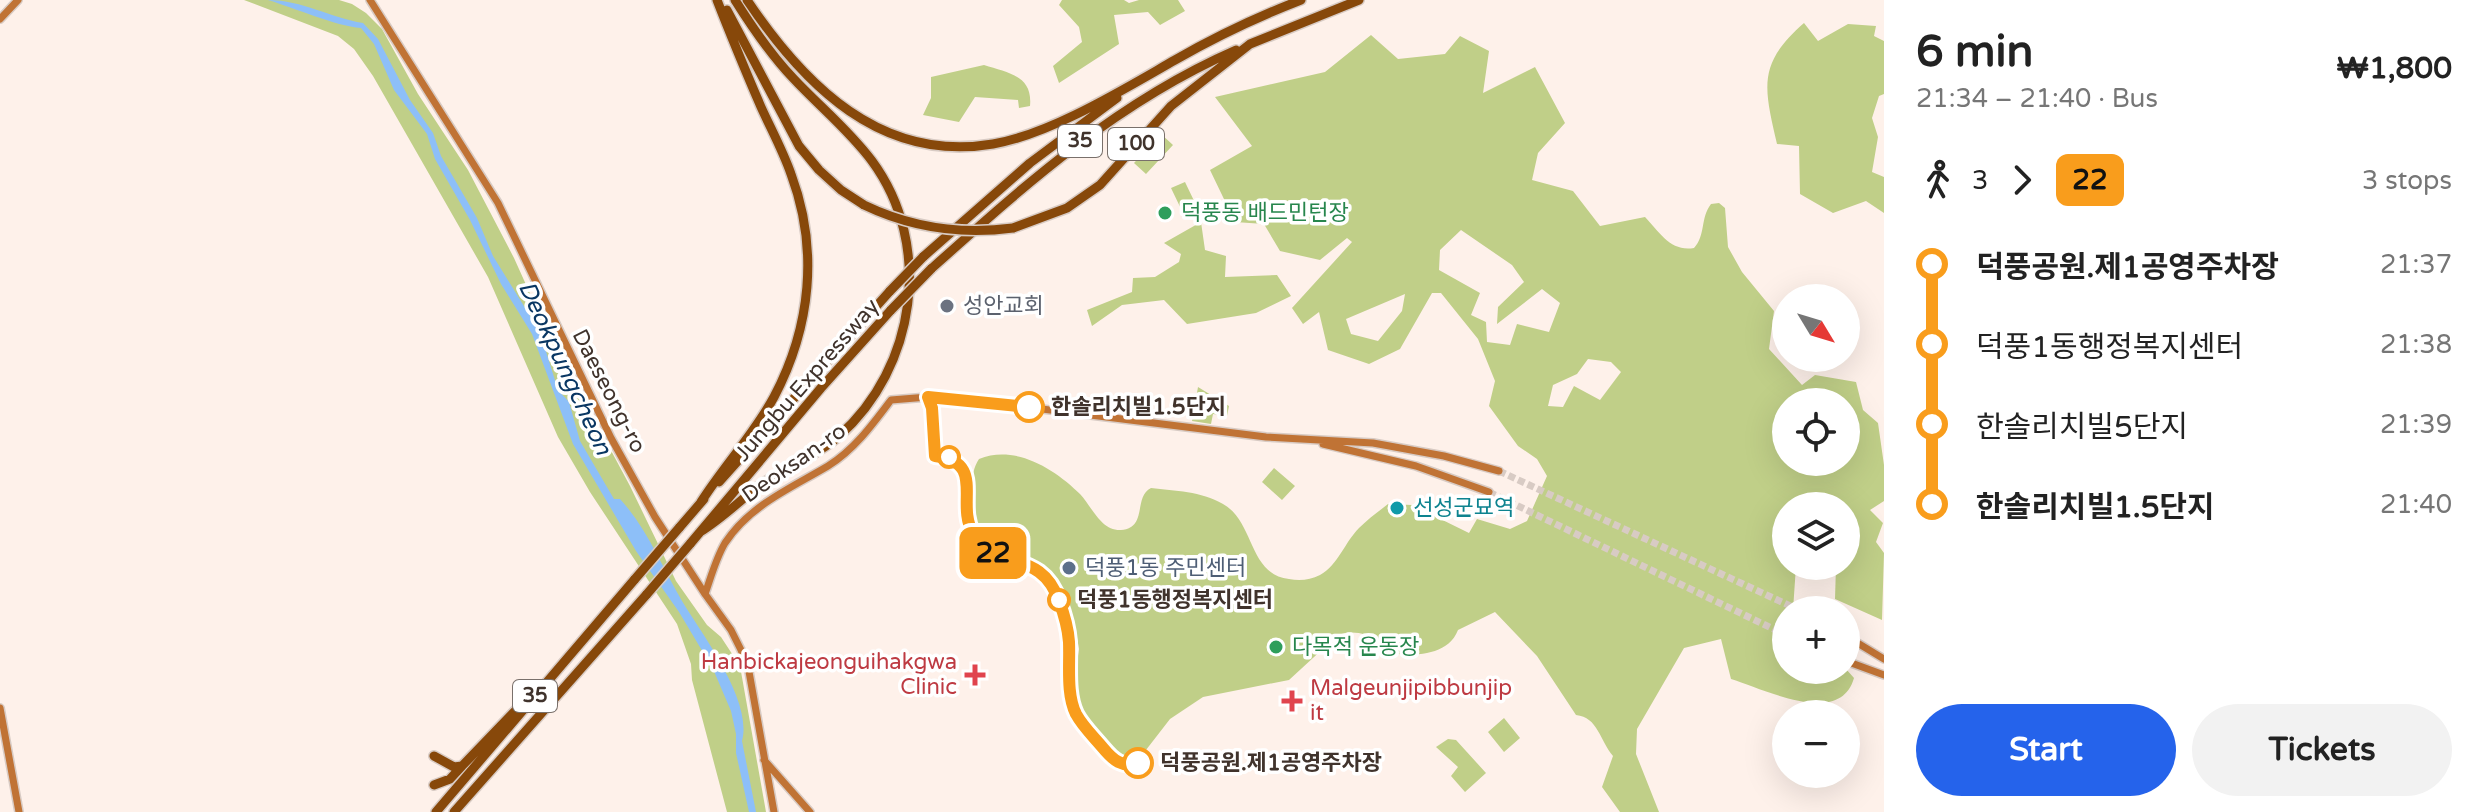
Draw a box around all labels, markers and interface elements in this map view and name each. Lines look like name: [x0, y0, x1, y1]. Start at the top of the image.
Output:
text: 6 min: [1916, 26, 2033, 79]
text: ₩1,800: [2337, 50, 2452, 87]
text: 21:34 – 21:40 · Bus: [1916, 83, 2158, 114]
road number: 35: [1058, 125, 1102, 157]
road number: 100: [1108, 128, 1164, 160]
icon: walk: [1916, 158, 1960, 202]
icon: forward: [2000, 158, 2044, 202]
text: 22: [2072, 163, 2108, 197]
text: 3: [1972, 165, 1988, 196]
text: 3 stops: [2362, 165, 2452, 196]
place label: 덕풍동 배드민턴장: [1181, 200, 1349, 226]
marker: 덕풍동 배드민턴장: [1156, 204, 1174, 222]
text: 덕풍공원.제1공영주차장: [1976, 249, 2279, 286]
text: 21:37: [2380, 249, 2452, 280]
water label: Deokpungcheon: [512, 276, 619, 461]
north arrow: [1772, 284, 1860, 372]
map controls: [1772, 284, 1860, 788]
street label: Jungbu Expressway: [729, 293, 885, 466]
place label: 성안교회: [963, 293, 1044, 319]
marker: 성안교회: [938, 297, 956, 315]
street label: Daeseong-ro: [567, 325, 651, 457]
text: 덕풍1동행정복지센터: [1976, 329, 2243, 366]
text: 21:38: [2380, 329, 2452, 360]
button: locate: [1772, 388, 1860, 476]
marker: 한솔리치빌1.5단지: [1014, 392, 1044, 422]
place label: 한솔리치빌1.5단지: [1051, 394, 1226, 420]
text: 한솔리치빌5단지: [1976, 409, 2188, 446]
text: 21:39: [2380, 409, 2452, 440]
street label: Deoksan-ro: [737, 418, 851, 508]
unlabelled marker: [938, 446, 960, 468]
text: 한솔리치빌1.5단지: [1976, 489, 2215, 526]
text: 21:40: [2380, 489, 2452, 520]
button: layers: [1772, 492, 1860, 580]
place label: 선성군묘역: [1413, 495, 1514, 521]
marker: 선성군묘역: [1388, 499, 1406, 517]
line badge: 22: [957, 527, 1029, 579]
text: 22: [975, 536, 1011, 570]
place label: 덕풍1동 주민센터: [1085, 555, 1246, 581]
marker: 덕풍1동 주민센터: [1060, 559, 1078, 577]
place label: 덕풍1동행정복지센터: [1077, 587, 1273, 613]
marker: 덕풍1동행정복지센터: [1048, 589, 1070, 611]
button: +: [1772, 596, 1860, 684]
place label: 다목적 운동장: [1292, 634, 1419, 660]
marker: 다목적 운동장: [1267, 638, 1285, 656]
place label: Hanbickajeonguihakgwa Clinic: [701, 649, 957, 700]
marker: Hanbickajeonguihakgwa Clinic: [964, 664, 986, 686]
place label: Malgeunjipibbunjip it: [1310, 675, 1512, 726]
road number: 35: [513, 680, 557, 712]
marker: Malgeunjipibbunjip it: [1281, 690, 1303, 712]
button: −: [1772, 700, 1860, 788]
button: Start: [1916, 704, 2176, 796]
button: Tickets: [2192, 704, 2452, 796]
marker: 덕풍공원.제1공영주차장: [1123, 748, 1153, 778]
place label: 덕풍공원.제1공영주차장: [1160, 750, 1382, 776]

